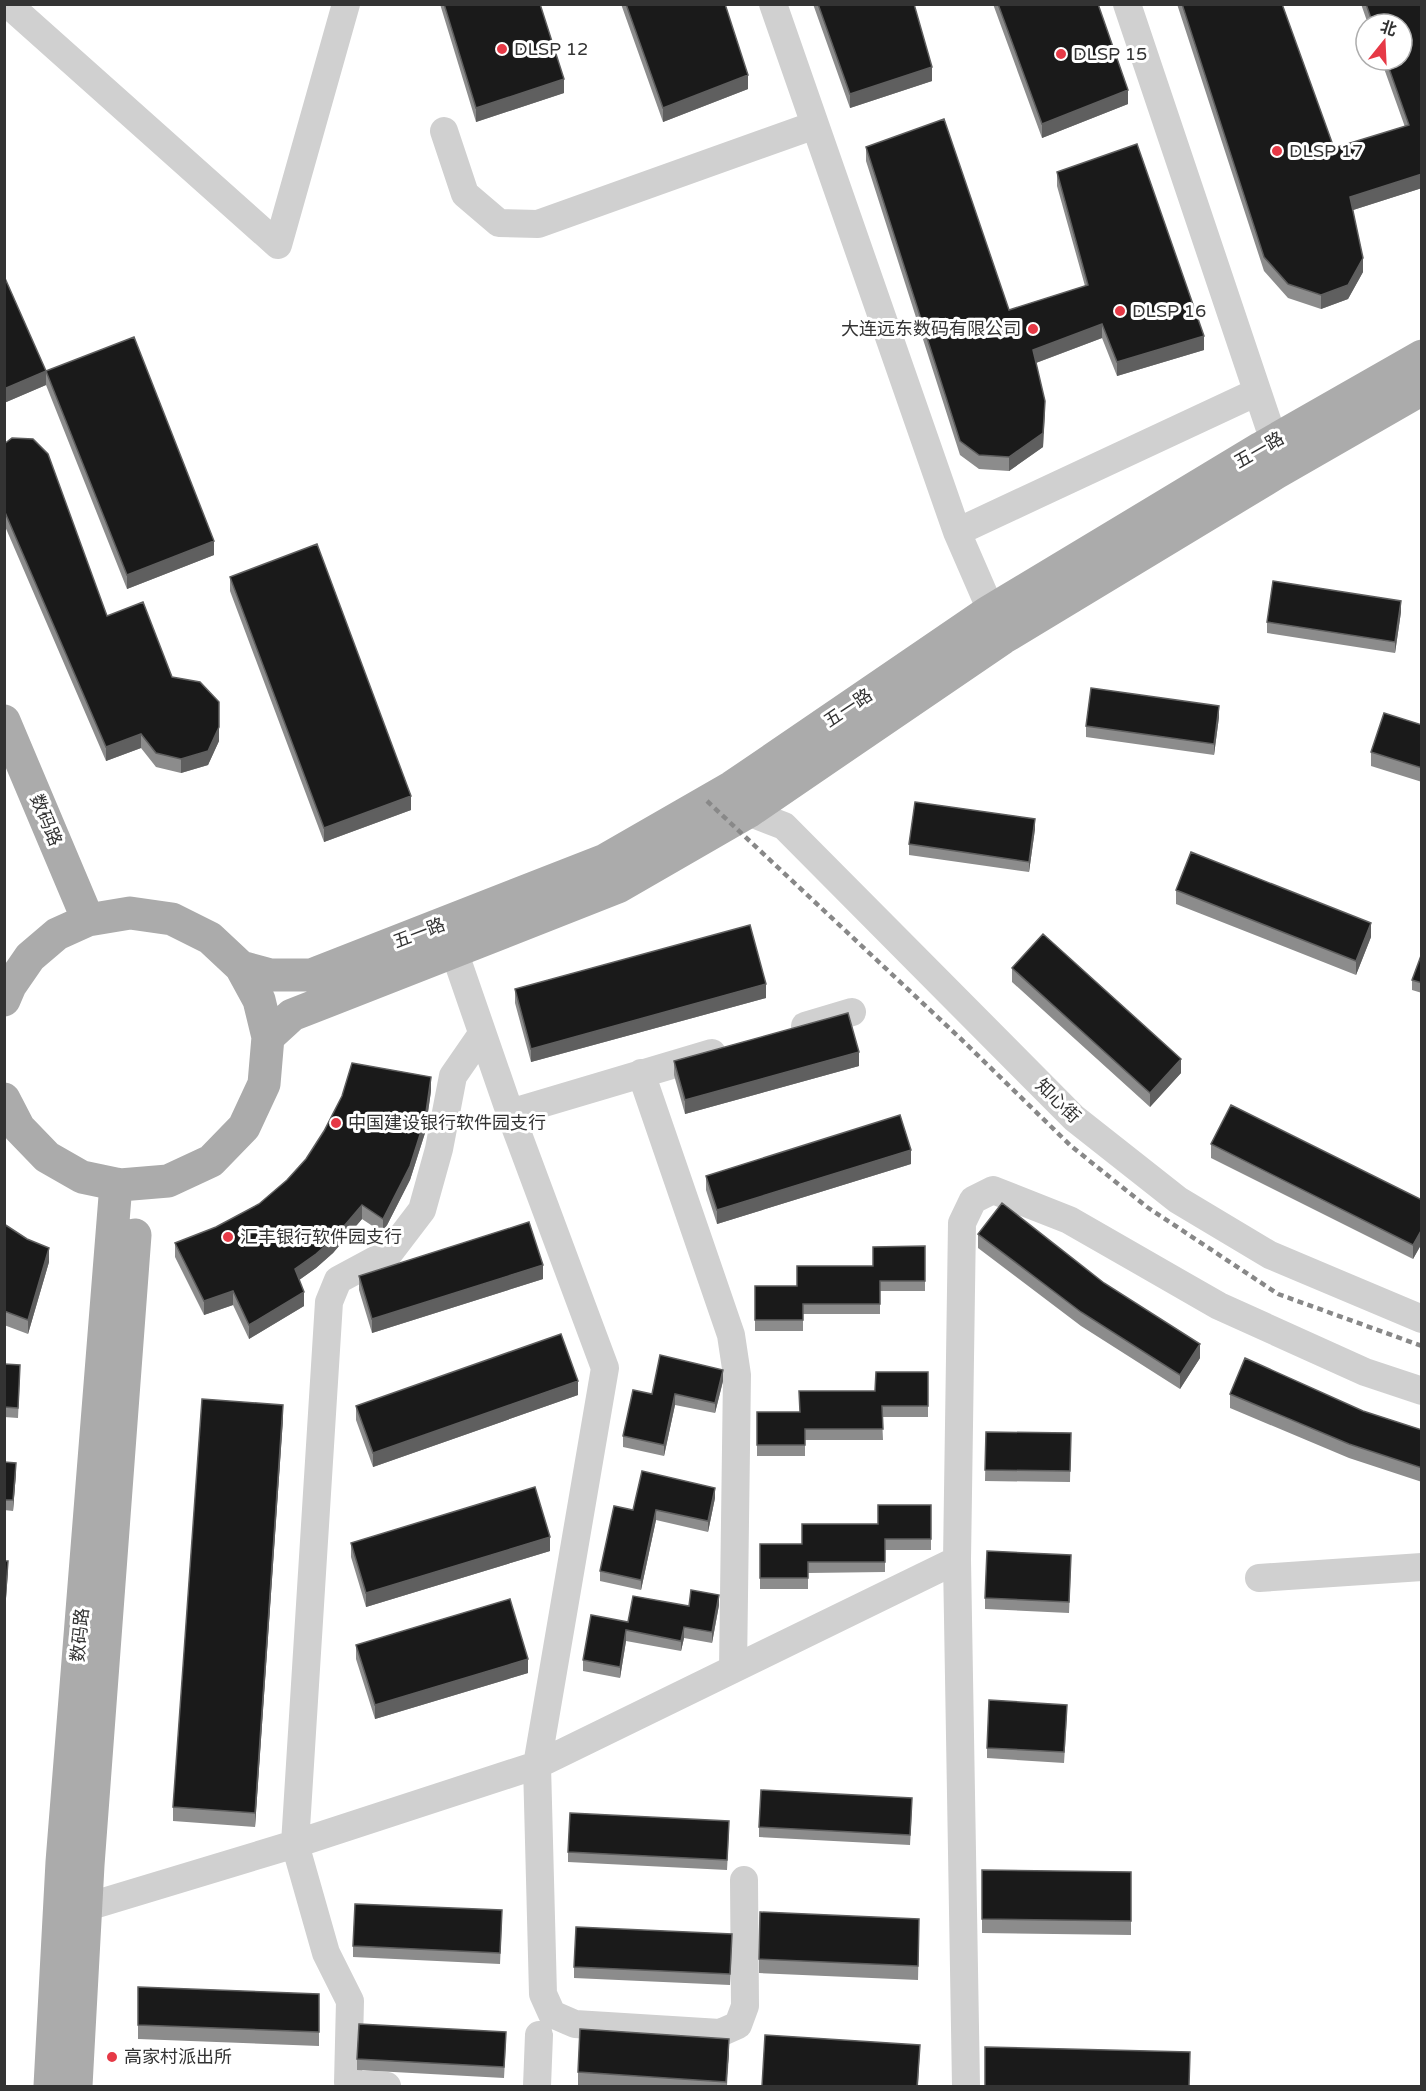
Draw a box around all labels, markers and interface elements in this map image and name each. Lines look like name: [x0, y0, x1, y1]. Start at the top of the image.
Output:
north arrow: [1354, 12, 1414, 72]
text: 北: [1378, 17, 1399, 41]
place label: DLSP 12: [514, 38, 588, 60]
marker: DLSP 12: [495, 42, 509, 56]
place label: DLSP 15: [1073, 43, 1147, 65]
marker: DLSP 15: [1054, 47, 1068, 61]
place label: DLSP 17: [1289, 140, 1363, 162]
marker: DLSP 17: [1270, 144, 1284, 158]
place label: DLSP 16: [1132, 300, 1206, 322]
marker: DLSP 16: [1113, 304, 1127, 318]
place label: 大连远东数码有限公司: [841, 318, 1021, 340]
marker: 大连远东数码有限公司: [1026, 322, 1040, 336]
street label: 五一路: [1230, 427, 1288, 473]
street label: 五一路: [819, 684, 877, 732]
street label: 数码路: [25, 791, 67, 849]
street label: 五一路: [390, 913, 448, 953]
street label: 知心街: [1031, 1074, 1085, 1128]
place label: 中国建设银行软件园支行: [348, 1112, 546, 1134]
marker: 中国建设银行软件园支行: [329, 1116, 343, 1130]
place label: 汇丰银行软件园支行: [240, 1226, 402, 1248]
marker: 汇丰银行软件园支行: [221, 1230, 235, 1244]
street label: 数码路: [67, 1607, 93, 1663]
place label: 高家村派出所: [124, 2046, 232, 2068]
marker: 高家村派出所: [105, 2050, 119, 2064]

